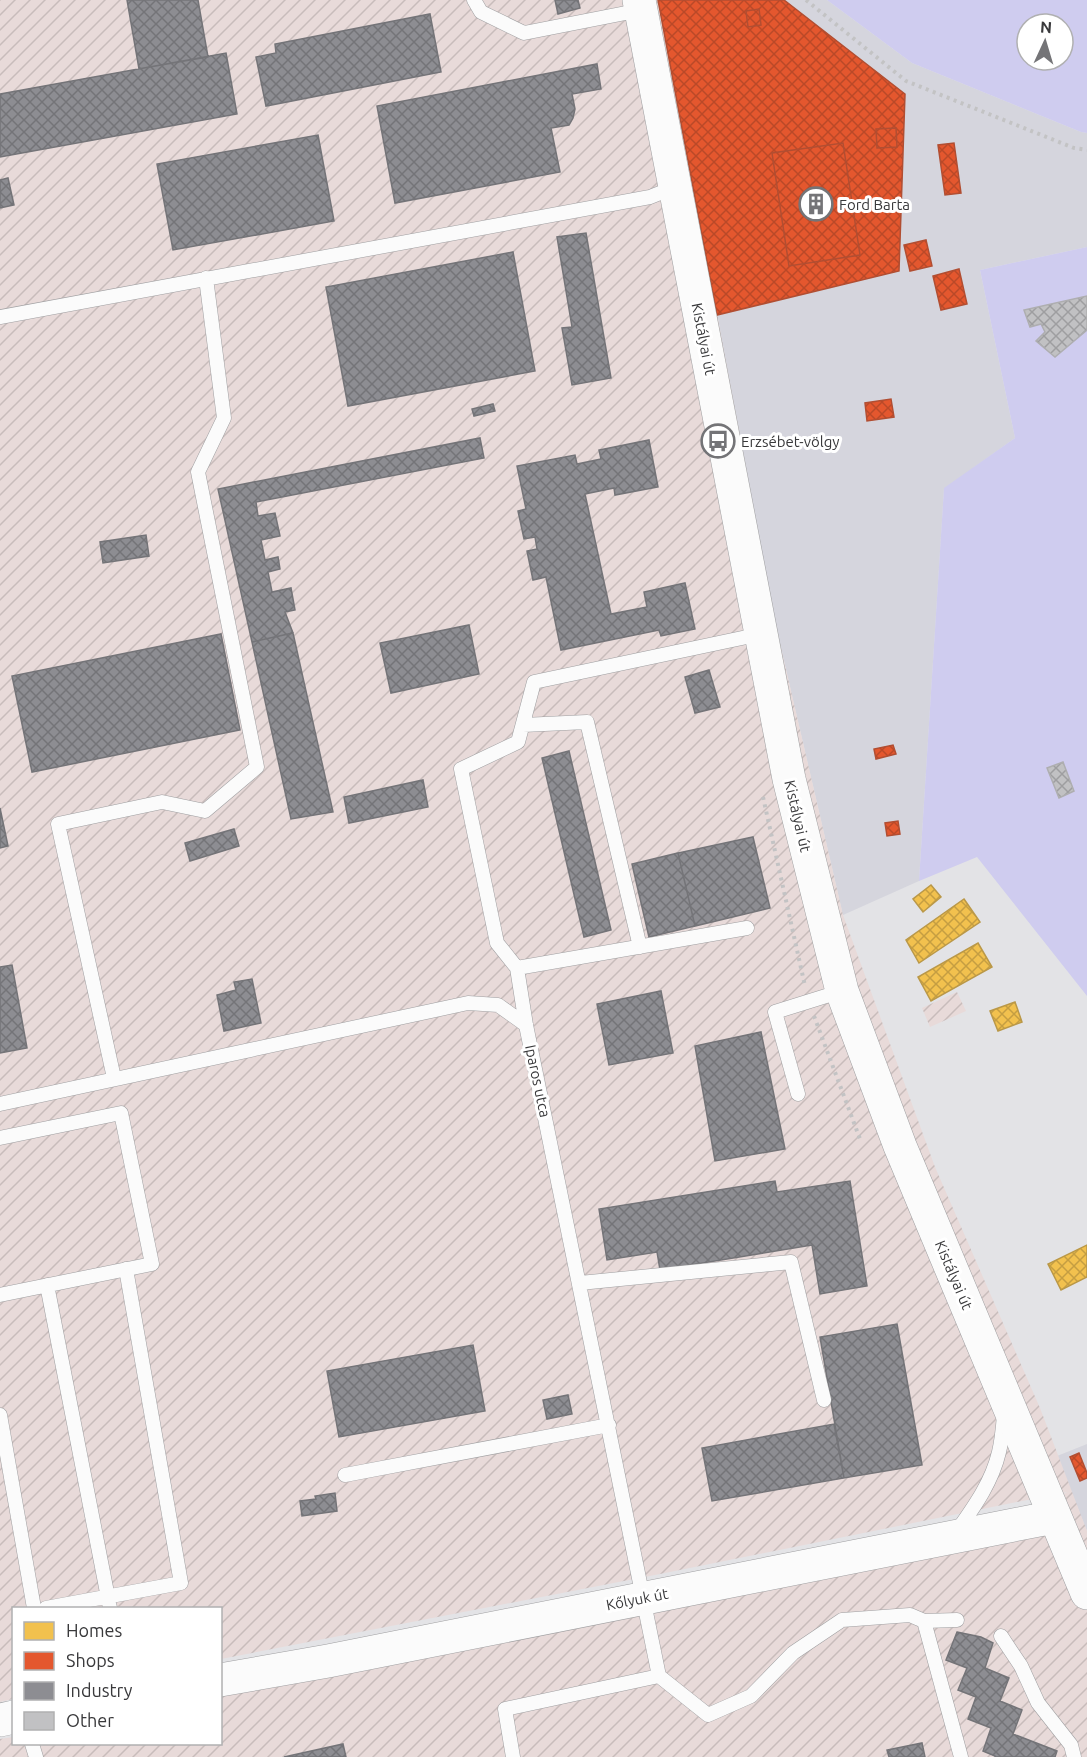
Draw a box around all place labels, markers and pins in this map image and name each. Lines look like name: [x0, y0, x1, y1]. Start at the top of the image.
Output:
building icon: Ford Barta: [798, 186, 834, 222]
place label: Ford Barta: [839, 196, 910, 213]
bus stop icon: Erzsébet-völgy: [700, 423, 736, 459]
place label: Erzsébet-völgy: [741, 433, 840, 450]

